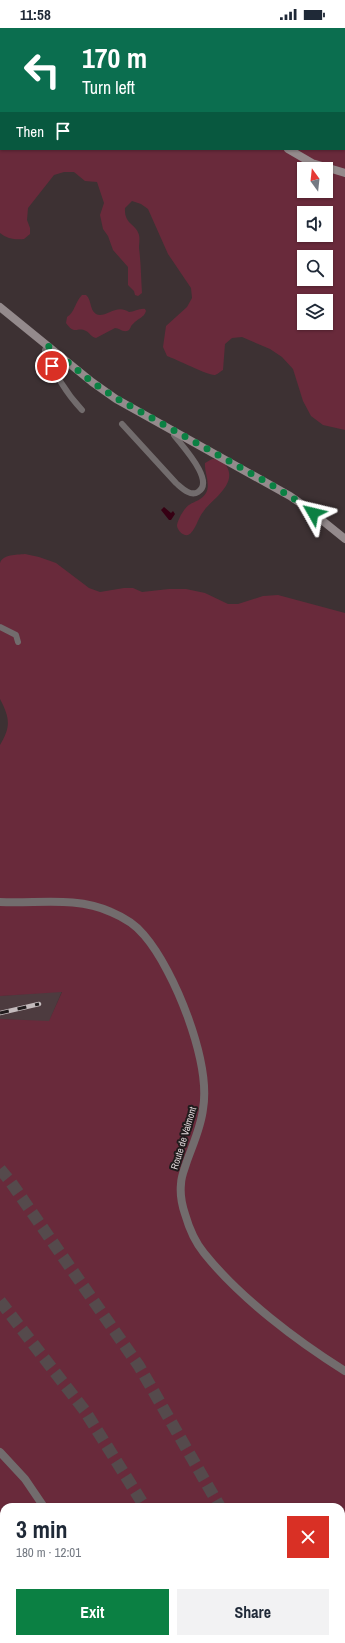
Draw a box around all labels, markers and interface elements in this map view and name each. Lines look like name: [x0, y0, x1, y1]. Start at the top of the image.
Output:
text: 11:58: [20, 4, 51, 25]
text: 170 m: [82, 39, 147, 77]
icon: left: [16, 44, 68, 96]
text: Turn left: [82, 75, 135, 100]
icon: arrive: [52, 120, 74, 142]
text: Then: [16, 121, 44, 142]
north arrow: [297, 162, 333, 198]
map controls: [297, 162, 333, 330]
button: sound: [297, 206, 333, 242]
button: search: [297, 250, 333, 286]
button: layers: [297, 294, 333, 330]
pin: [35, 349, 69, 383]
icon: arrive: [41, 355, 63, 377]
position arrow: [292, 492, 334, 534]
street label: Route de Valmont: [168, 1104, 199, 1171]
text: 3 min: [16, 1513, 67, 1545]
button: close: [287, 1516, 329, 1558]
text: 180 m · 12:01: [16, 1544, 81, 1561]
button: Exit: [16, 1589, 169, 1635]
button: Share: [177, 1589, 329, 1635]

